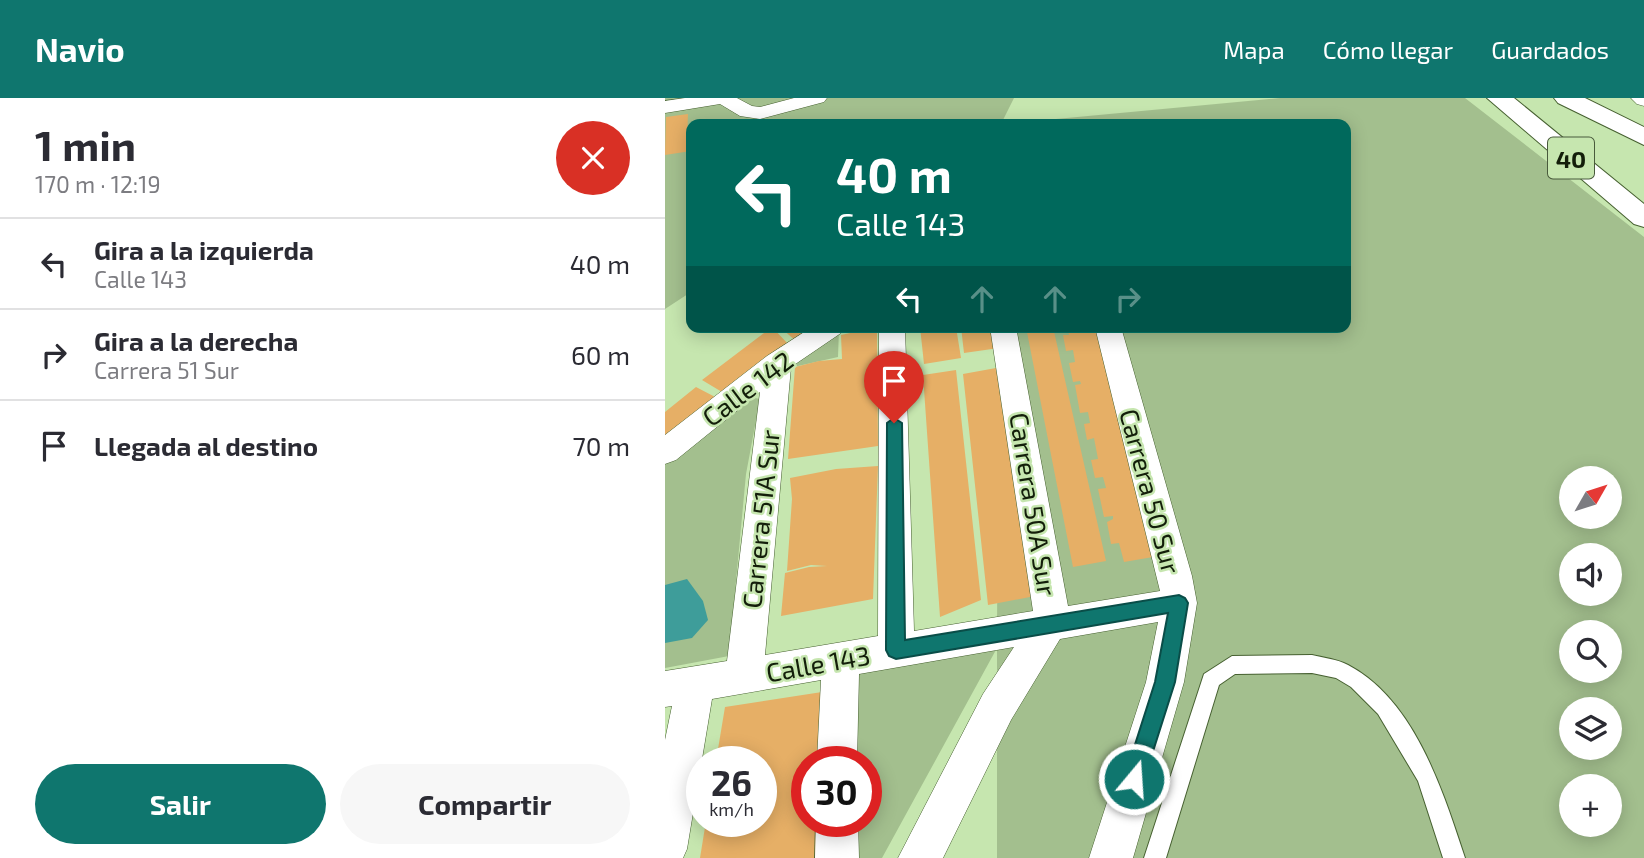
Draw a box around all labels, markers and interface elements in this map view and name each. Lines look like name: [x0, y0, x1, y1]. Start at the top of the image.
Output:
text: Navio: [35, 29, 125, 69]
text: Mapa: [1223, 35, 1285, 64]
text: Cómo llegar: [1323, 35, 1453, 64]
text: Guardados: [1491, 35, 1609, 64]
text: 1 min: [35, 119, 136, 169]
button: close: [556, 121, 630, 195]
road number: 40: [1548, 138, 1594, 178]
text: 40 m: [836, 144, 952, 203]
icon: left: [721, 147, 812, 238]
text: 170 m · 12:19: [35, 170, 161, 198]
text: Calle 143: [836, 204, 965, 242]
text: Gira a la izquierda: [94, 234, 314, 265]
icon: left: [35, 245, 73, 283]
text: 40 m: [570, 248, 630, 279]
text: Calle 143: [94, 265, 187, 293]
icon: left: [890, 280, 928, 318]
icon: ahead: [963, 280, 1001, 318]
icon: ahead: [1036, 280, 1074, 318]
icon: right: [1109, 280, 1147, 318]
text: Gira a la derecha: [94, 325, 298, 356]
icon: right: [35, 336, 73, 374]
text: 60 m: [571, 339, 630, 370]
street label: Calle 142: [696, 344, 798, 432]
pin: [864, 351, 924, 423]
text: Carrera 51 Sur: [94, 356, 239, 384]
icon: arrive: [875, 362, 913, 400]
street label: Carrera 50 Sur: [1114, 405, 1188, 577]
street label: Carrera 50A Sur: [1004, 410, 1064, 598]
icon: arrive: [35, 427, 73, 465]
street label: Carrera 51A Sur: [735, 428, 785, 610]
text: Llegada al destino: [94, 430, 318, 461]
text: 70 m: [572, 430, 630, 461]
north arrow: [1559, 466, 1622, 528]
map controls: [1559, 466, 1622, 837]
button: sound: [1559, 543, 1622, 606]
button: search: [1559, 620, 1622, 683]
street label: Calle 143: [764, 639, 872, 687]
button: layers: [1559, 697, 1622, 760]
position arrow: [1097, 742, 1171, 816]
speed limit sign: 30: [791, 746, 882, 837]
text: 26: [711, 761, 752, 803]
button: Salir: [35, 764, 326, 844]
button: Compartir: [340, 764, 630, 844]
button: +: [1559, 774, 1622, 837]
text: km/h: [709, 798, 754, 820]

